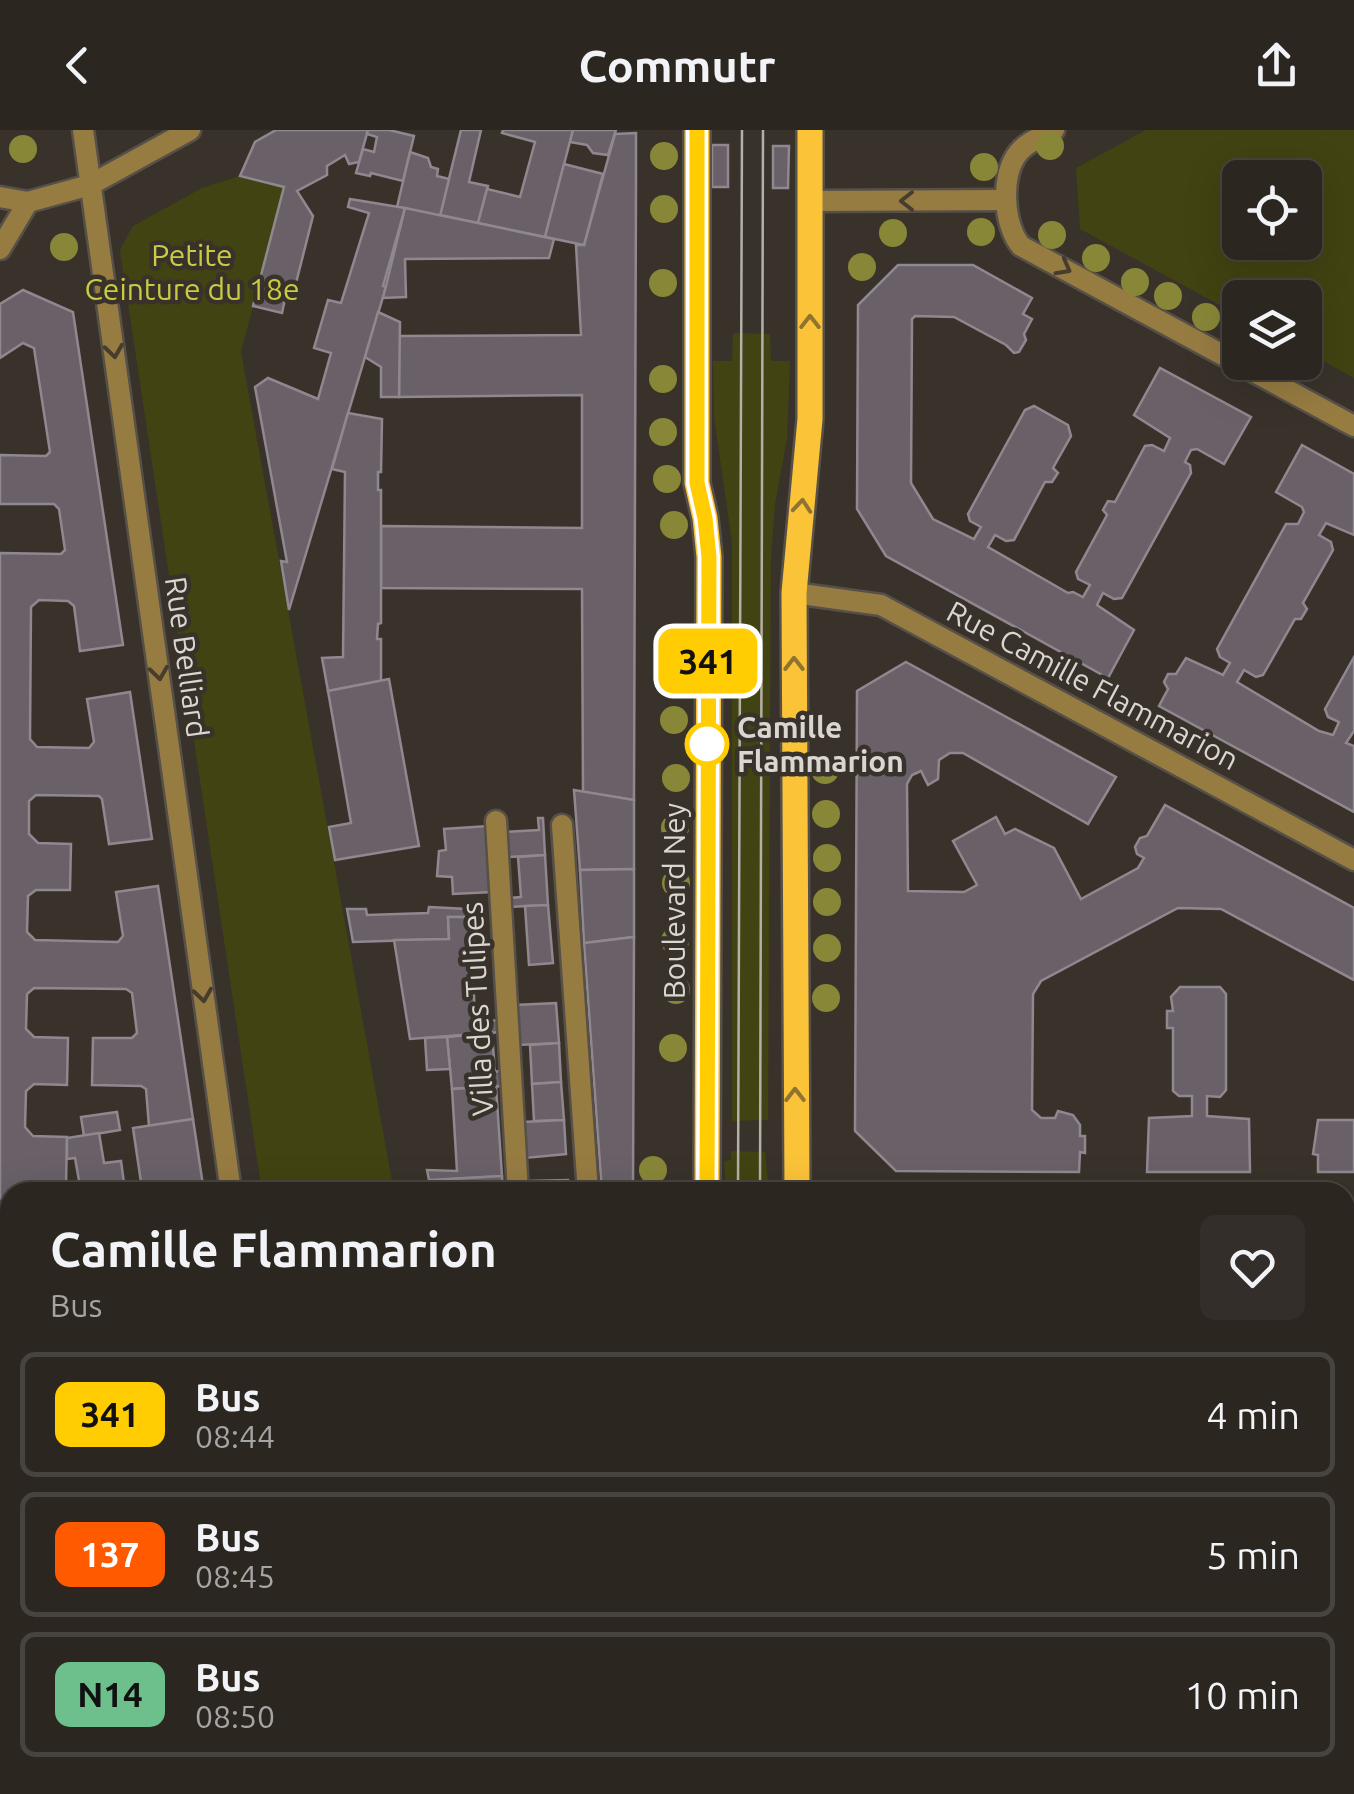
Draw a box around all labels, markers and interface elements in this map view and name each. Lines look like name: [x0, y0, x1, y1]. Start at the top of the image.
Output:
icon: back: [50, 38, 105, 93]
icon: share: [1249, 38, 1304, 93]
text: Commutr: [578, 40, 776, 91]
map controls: [1222, 160, 1322, 380]
button: locate: [1222, 160, 1322, 260]
one-way arrow: [899, 190, 914, 212]
park label: Petite Ceinture du 18e: [85, 238, 299, 306]
one-way arrow: [1053, 256, 1071, 276]
button: layers: [1222, 280, 1322, 380]
one-way arrow: [799, 313, 821, 328]
one-way arrow: [102, 343, 123, 359]
one-way arrow: [790, 498, 812, 514]
street label: Rue Belliard: [159, 574, 215, 740]
street label: Rue Camille Flammarion: [941, 594, 1245, 776]
line badge: 341: [650, 628, 766, 694]
text: 341: [678, 641, 738, 681]
one-way arrow: [783, 655, 804, 671]
one-way arrow: [147, 665, 168, 681]
place label: Camille Flammarion: [737, 710, 904, 778]
marker: Camille Flammarion: [686, 723, 728, 765]
street label: Boulevard Ney: [657, 803, 691, 999]
street label: Villa des Tulipes: [454, 901, 500, 1117]
one-way arrow: [192, 986, 213, 1003]
one-way arrow: [785, 1087, 806, 1103]
button: heart: [1200, 1215, 1305, 1320]
text: Camille Flammarion: [50, 1222, 497, 1276]
text: Bus: [50, 1287, 102, 1323]
text: Bus: [195, 1376, 260, 1418]
text: 341: [80, 1394, 140, 1434]
text: 4 min: [1206, 1394, 1300, 1436]
text: 08:44: [195, 1418, 275, 1454]
text: Bus: [195, 1516, 260, 1558]
text: 137: [80, 1534, 140, 1574]
text: 5 min: [1206, 1534, 1300, 1576]
text: 08:45: [195, 1558, 275, 1594]
text: Bus: [195, 1656, 260, 1698]
text: N14: [77, 1674, 143, 1714]
text: 10 min: [1185, 1674, 1300, 1716]
text: 08:50: [195, 1698, 275, 1734]

